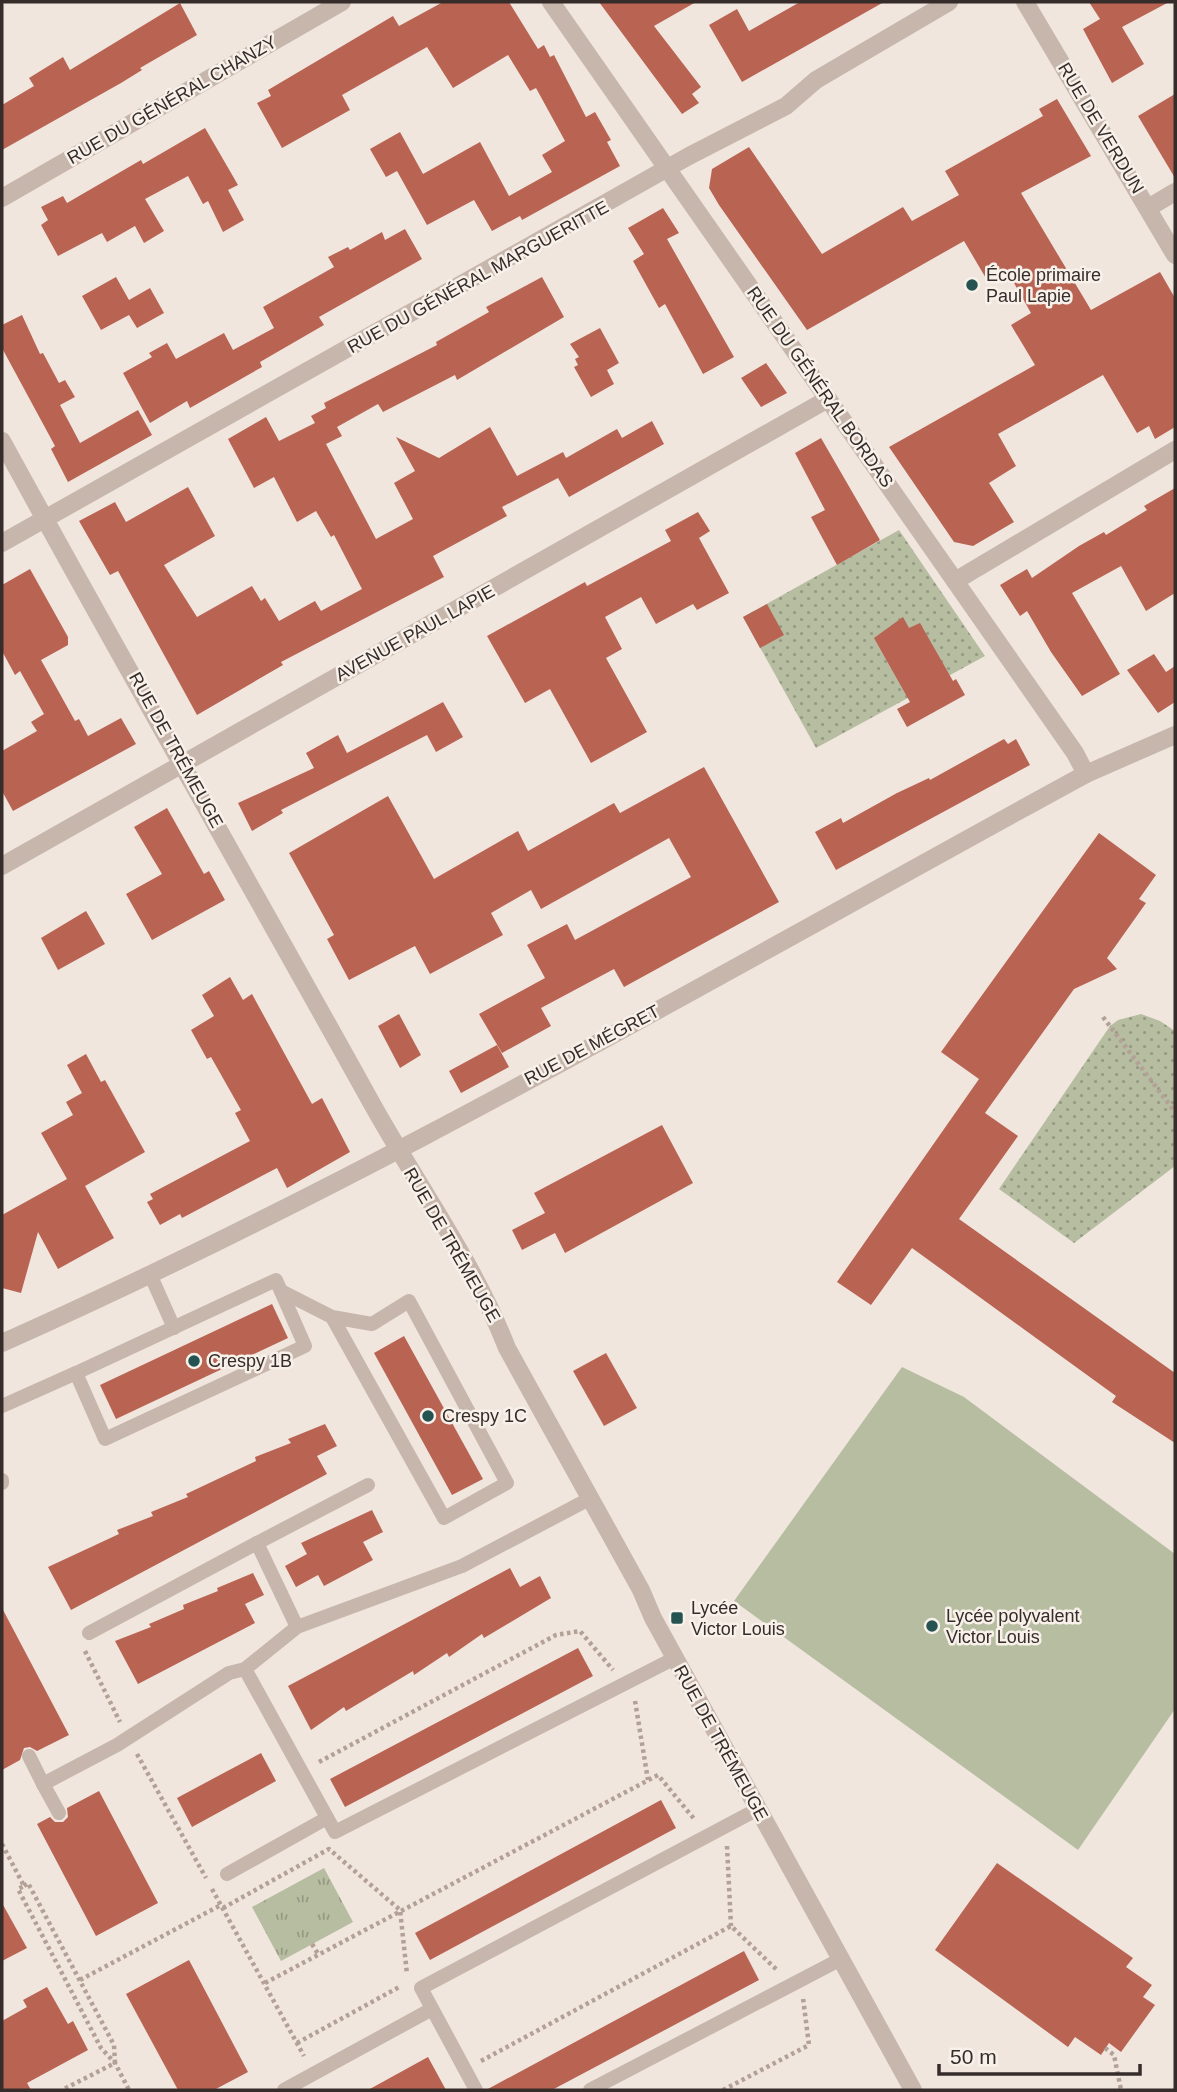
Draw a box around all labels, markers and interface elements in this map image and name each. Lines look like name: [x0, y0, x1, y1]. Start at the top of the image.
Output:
street label: RUE DU GÉNÉRAL CHANZY: [64, 32, 280, 168]
street label: RUE DE VERDUN: [1054, 59, 1148, 197]
street label: RUE DU GÉNÉRAL MARGUERITTE: [344, 197, 612, 357]
place label: École primaire Paul Lapie: [986, 265, 1101, 306]
marker: École primaire Paul Lapie: [964, 277, 980, 293]
street label: RUE DU GÉNÉRAL BORDAS: [743, 283, 897, 491]
street label: AVENUE PAUL LAPIE: [332, 581, 498, 685]
street label: RUE DE TRÉMEUGE: [125, 669, 227, 831]
street label: RUE DE MÉGRET: [521, 1001, 663, 1089]
street label: RUE DE TRÉMEUGE: [400, 1164, 504, 1326]
place label: Crespy 1B: [208, 1351, 292, 1371]
marker: Crespy 1B: [186, 1353, 202, 1369]
place label: Crespy 1C: [442, 1406, 527, 1426]
marker: Crespy 1C: [420, 1408, 436, 1424]
place label: Lycée Victor Louis: [691, 1598, 785, 1639]
place label: Lycée polyvalent Victor Louis: [946, 1606, 1079, 1647]
marker: Lycée Victor Louis: [669, 1610, 685, 1626]
marker: Lycée polyvalent Victor Louis: [924, 1618, 940, 1634]
street label: RUE DE TRÉMEUGE: [670, 1662, 772, 1824]
scale bar: [939, 2032, 1140, 2076]
text: 50 m: [950, 2045, 997, 2068]

